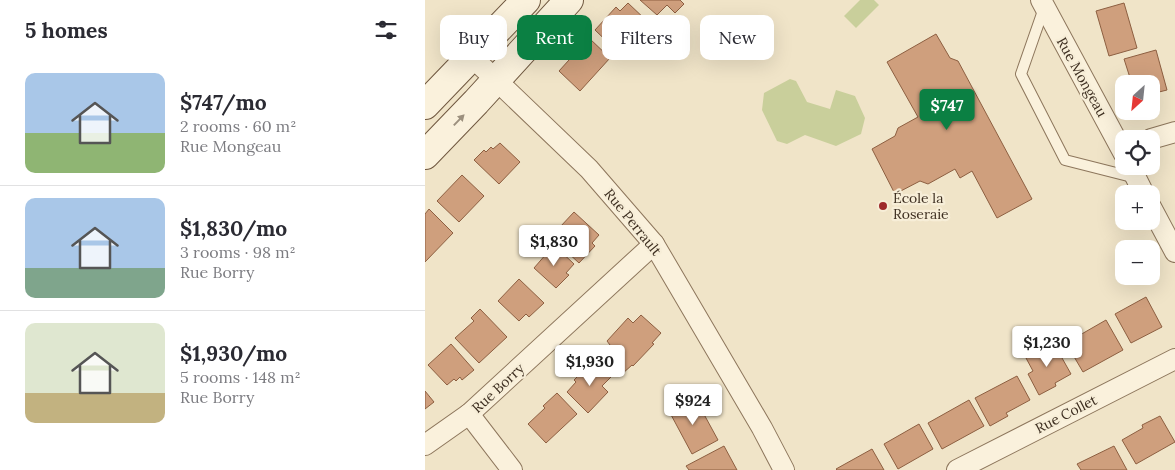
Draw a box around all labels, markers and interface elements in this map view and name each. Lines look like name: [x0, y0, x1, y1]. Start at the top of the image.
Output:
chip: Buy: [440, 15, 507, 60]
chip: Rent: [517, 15, 592, 60]
chip: Filters: [602, 15, 690, 60]
chip: New: [700, 15, 774, 60]
icon: filters: [372, 16, 400, 44]
text: 5 homes: [25, 17, 108, 44]
street label: Rue Mongeau: [1053, 34, 1111, 120]
north arrow: [1115, 75, 1160, 120]
map controls: [1115, 75, 1160, 285]
pin: $747: [917, 88, 977, 131]
text: $747/mo: [180, 89, 267, 116]
icon: home: [65, 93, 125, 153]
text: $747: [931, 95, 963, 115]
one-way arrow: [453, 114, 465, 126]
text: 2 rooms · 60 m²: [180, 116, 296, 136]
button: locate: [1115, 130, 1160, 175]
text: Rue Mongeau: [180, 136, 281, 156]
street label: Rue Perrault: [600, 185, 666, 260]
button: +: [1115, 185, 1160, 230]
place label: École la Roseraie: [893, 189, 949, 223]
marker: École la Roseraie: [877, 200, 889, 212]
text: $1,830/mo: [180, 215, 287, 242]
icon: home: [65, 218, 125, 278]
pin: $1,830: [513, 224, 595, 267]
text: $1,830: [530, 231, 578, 251]
button: −: [1115, 240, 1160, 285]
text: 3 rooms · 98 m²: [180, 242, 296, 262]
text: Rue Borry: [180, 262, 254, 282]
pin: $1,230: [1006, 326, 1088, 368]
text: $1,230: [1023, 332, 1071, 352]
text: $1,930/mo: [180, 340, 287, 367]
icon: home: [65, 343, 125, 403]
pin: $1,930: [549, 344, 631, 387]
text: $1,930: [566, 351, 614, 371]
street label: Rue Borry: [468, 359, 528, 417]
text: 5 rooms · 148 m²: [180, 367, 301, 387]
pin: $924: [663, 384, 723, 426]
text: Rue Borry: [180, 387, 254, 407]
text: $924: [675, 390, 711, 410]
street label: Rue Collet: [1032, 391, 1100, 437]

